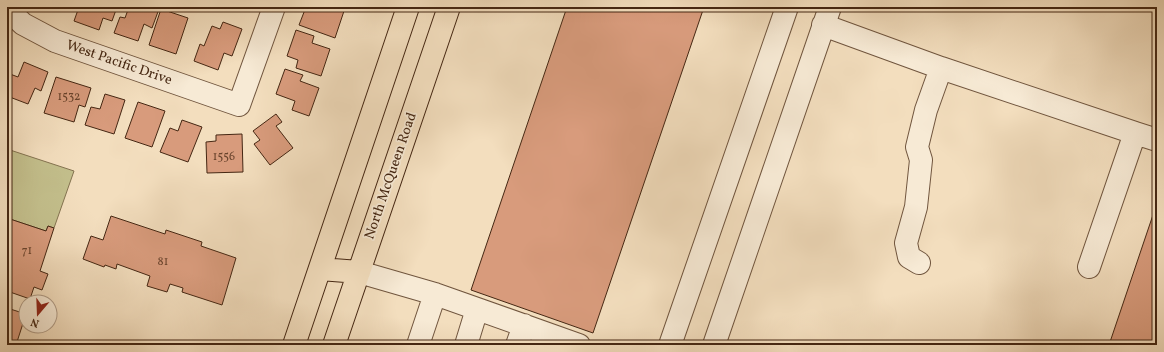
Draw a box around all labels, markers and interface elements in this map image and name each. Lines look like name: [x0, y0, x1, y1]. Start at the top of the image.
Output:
street label: West Pacific Drive: [63, 36, 175, 90]
house number: 1532: [57, 89, 81, 105]
street label: North McQueen Road: [360, 110, 422, 242]
house number: 1556: [213, 149, 235, 165]
house number: 71: [22, 243, 32, 259]
house number: 81: [158, 254, 168, 270]
north arrow: [18, 294, 58, 334]
text: N: [29, 314, 41, 330]

